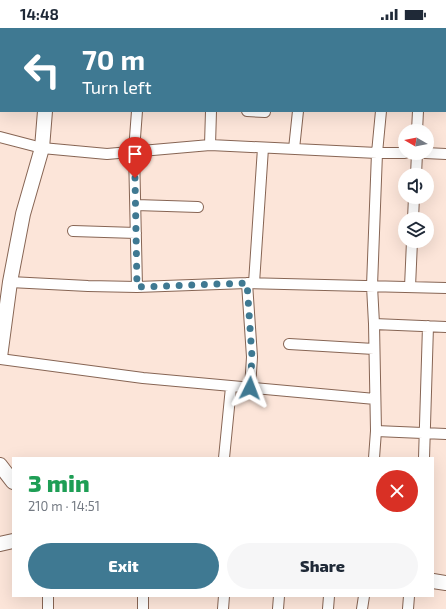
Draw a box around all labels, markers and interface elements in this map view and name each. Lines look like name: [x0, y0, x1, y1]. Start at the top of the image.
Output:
text: 14:48: [20, 5, 59, 23]
text: 70 m: [82, 42, 145, 76]
icon: left: [16, 44, 68, 96]
text: Turn left: [82, 76, 152, 98]
north arrow: [398, 124, 434, 160]
map controls: [398, 124, 434, 248]
pin: [118, 137, 152, 178]
icon: arrive: [124, 143, 146, 165]
button: sound: [398, 168, 434, 204]
button: layers: [398, 212, 434, 248]
position arrow: [229, 367, 271, 409]
text: 3 min: [28, 468, 90, 497]
button: close: [376, 470, 418, 512]
text: 210 m · 14:51: [28, 498, 100, 514]
button: Exit: [28, 543, 219, 589]
button: Share: [227, 543, 418, 589]

